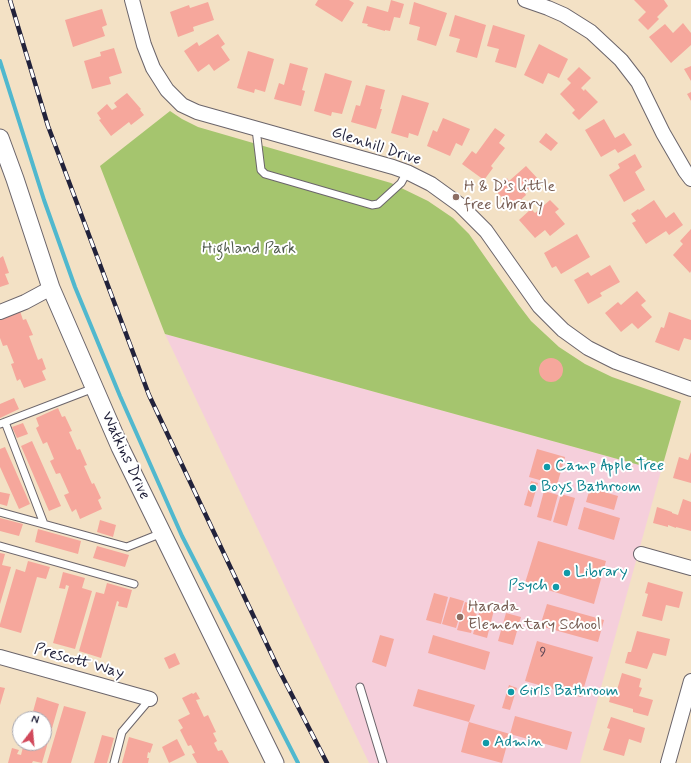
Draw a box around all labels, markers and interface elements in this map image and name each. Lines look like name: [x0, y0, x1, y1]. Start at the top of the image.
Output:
street label: Glenhill Drive: [329, 123, 423, 171]
place label: H & D’s little free library: [464, 178, 555, 216]
marker: H & D’s little free library: [451, 192, 461, 202]
park label: Highland Park: [202, 240, 296, 260]
street label: Watkins Drive: [96, 409, 154, 503]
place label: Camp Apple Tree: [555, 457, 664, 477]
marker: Camp Apple Tree: [542, 462, 552, 472]
place label: Boys Bathroom: [541, 478, 641, 498]
marker: Boys Bathroom: [528, 483, 538, 493]
place label: Library: [575, 563, 628, 583]
marker: Library: [562, 568, 572, 578]
place label: Psych: [508, 577, 548, 597]
marker: Psych: [551, 582, 561, 592]
place label: Harada Elementary School: [468, 598, 601, 636]
marker: Harada Elementary School: [455, 612, 465, 622]
street label: Prescott Way: [32, 640, 126, 684]
house number: 9: [540, 645, 546, 661]
place label: Girls Bathroom: [519, 682, 619, 702]
marker: Girls Bathroom: [506, 687, 516, 697]
north arrow: [12, 711, 52, 751]
text: N: [30, 713, 40, 728]
place label: Admin: [494, 733, 543, 753]
marker: Admin: [481, 738, 491, 748]

